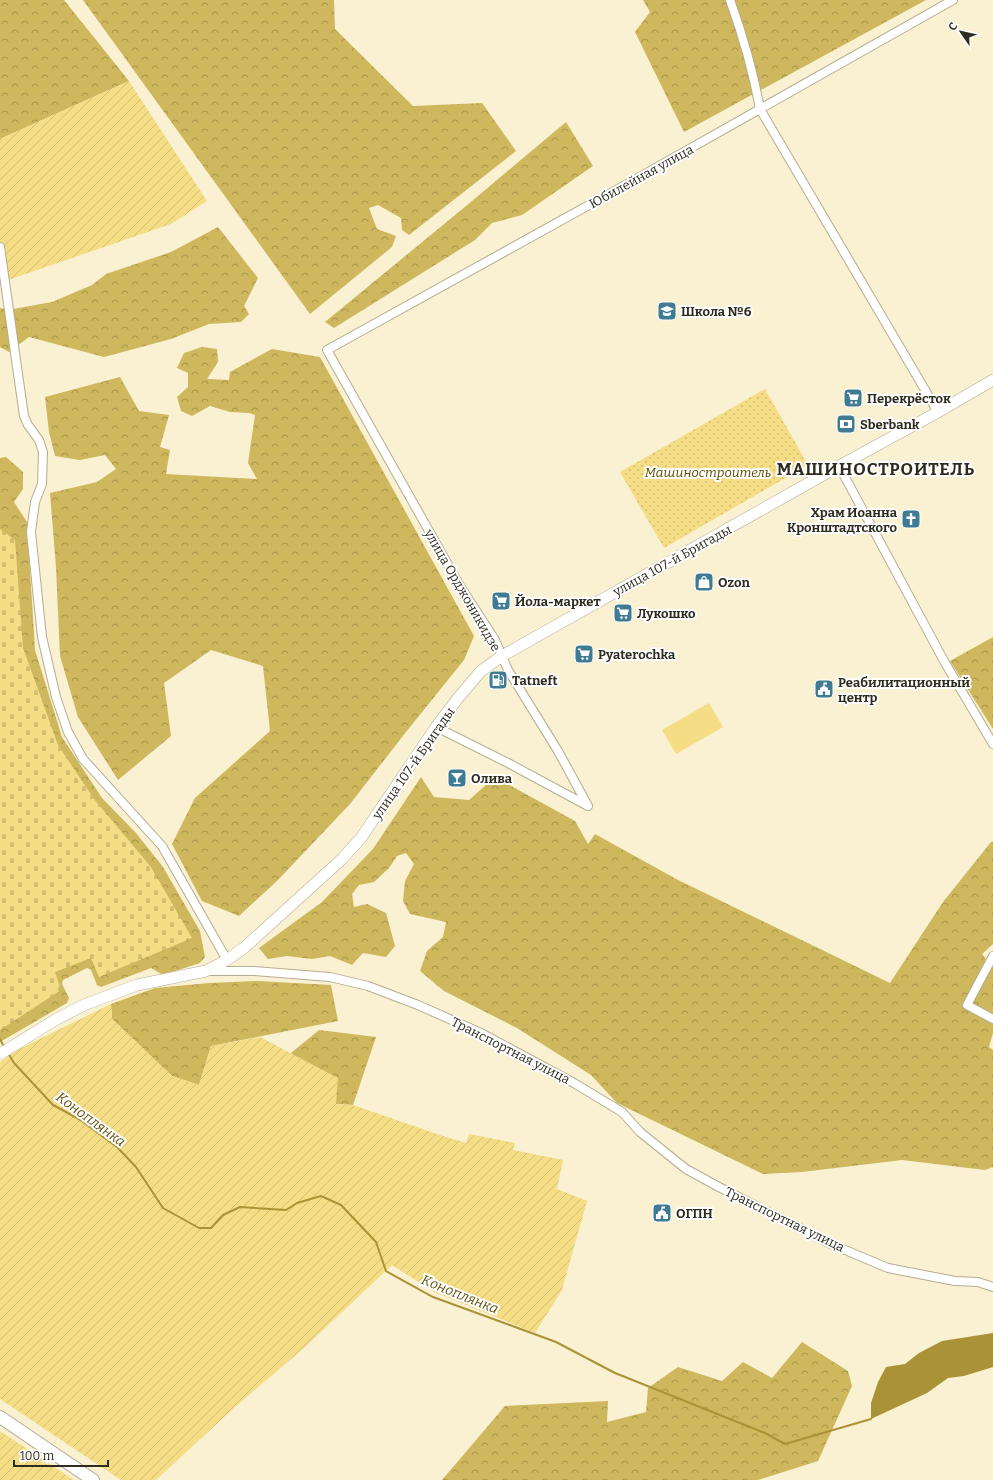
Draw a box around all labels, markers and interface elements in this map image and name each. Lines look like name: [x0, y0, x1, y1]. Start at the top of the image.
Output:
north arrow: [941, 12, 981, 52]
text: С: [946, 20, 960, 33]
street label: Юбилейная улица: [587, 142, 696, 211]
school or university icon: Школа №6: [656, 300, 678, 322]
place label: Школа №6: [681, 304, 752, 319]
supermarket icon: Перекрёсток: [842, 387, 864, 409]
place label: Перекрёсток: [867, 391, 951, 406]
bank icon: Sberbank: [835, 413, 857, 435]
place label: Sberbank: [860, 417, 920, 432]
district label: МАШИНОСТРОИТЕЛЬ: [777, 459, 975, 480]
park label: Машиностроитель: [645, 465, 771, 480]
place label: Храм Иоанна Кронштадтского: [787, 505, 898, 535]
church icon: Храм Иоанна Кронштадтского: [900, 508, 922, 530]
street label: улица 107-й Бригады: [610, 522, 734, 600]
street label: улица Орджоникидзе: [421, 526, 504, 654]
shop icon: Ozon: [693, 571, 715, 593]
place label: Ozon: [718, 575, 751, 590]
supermarket icon: Йола-маркет: [490, 590, 512, 612]
place label: Йола-маркет: [515, 593, 601, 609]
supermarket icon: Лукошко: [612, 602, 634, 624]
place label: Лукошко: [637, 606, 696, 621]
supermarket icon: Pyaterochka: [573, 643, 595, 665]
place label: Pyaterochka: [598, 647, 676, 662]
fuel station icon: Tatneft: [487, 669, 509, 691]
place label: Tatneft: [512, 673, 558, 688]
place label: Реабилитационный центр: [838, 675, 970, 705]
public building icon: Реабилитационный центр: [813, 678, 835, 700]
street label: улица 107-й Бригады: [369, 704, 458, 823]
bar icon: Олива: [446, 767, 468, 789]
place label: Олива: [471, 771, 513, 786]
street label: Транспортная улица: [449, 1014, 573, 1087]
water label: Коноплянка: [53, 1089, 129, 1150]
street label: Транспортная улица: [723, 1184, 847, 1255]
public building icon: ОГПН: [651, 1202, 673, 1224]
place label: ОГПН: [676, 1206, 713, 1221]
water label: Коноплянка: [419, 1271, 501, 1318]
scale bar: [14, 1442, 108, 1468]
text: 100 m: [20, 1449, 55, 1463]

